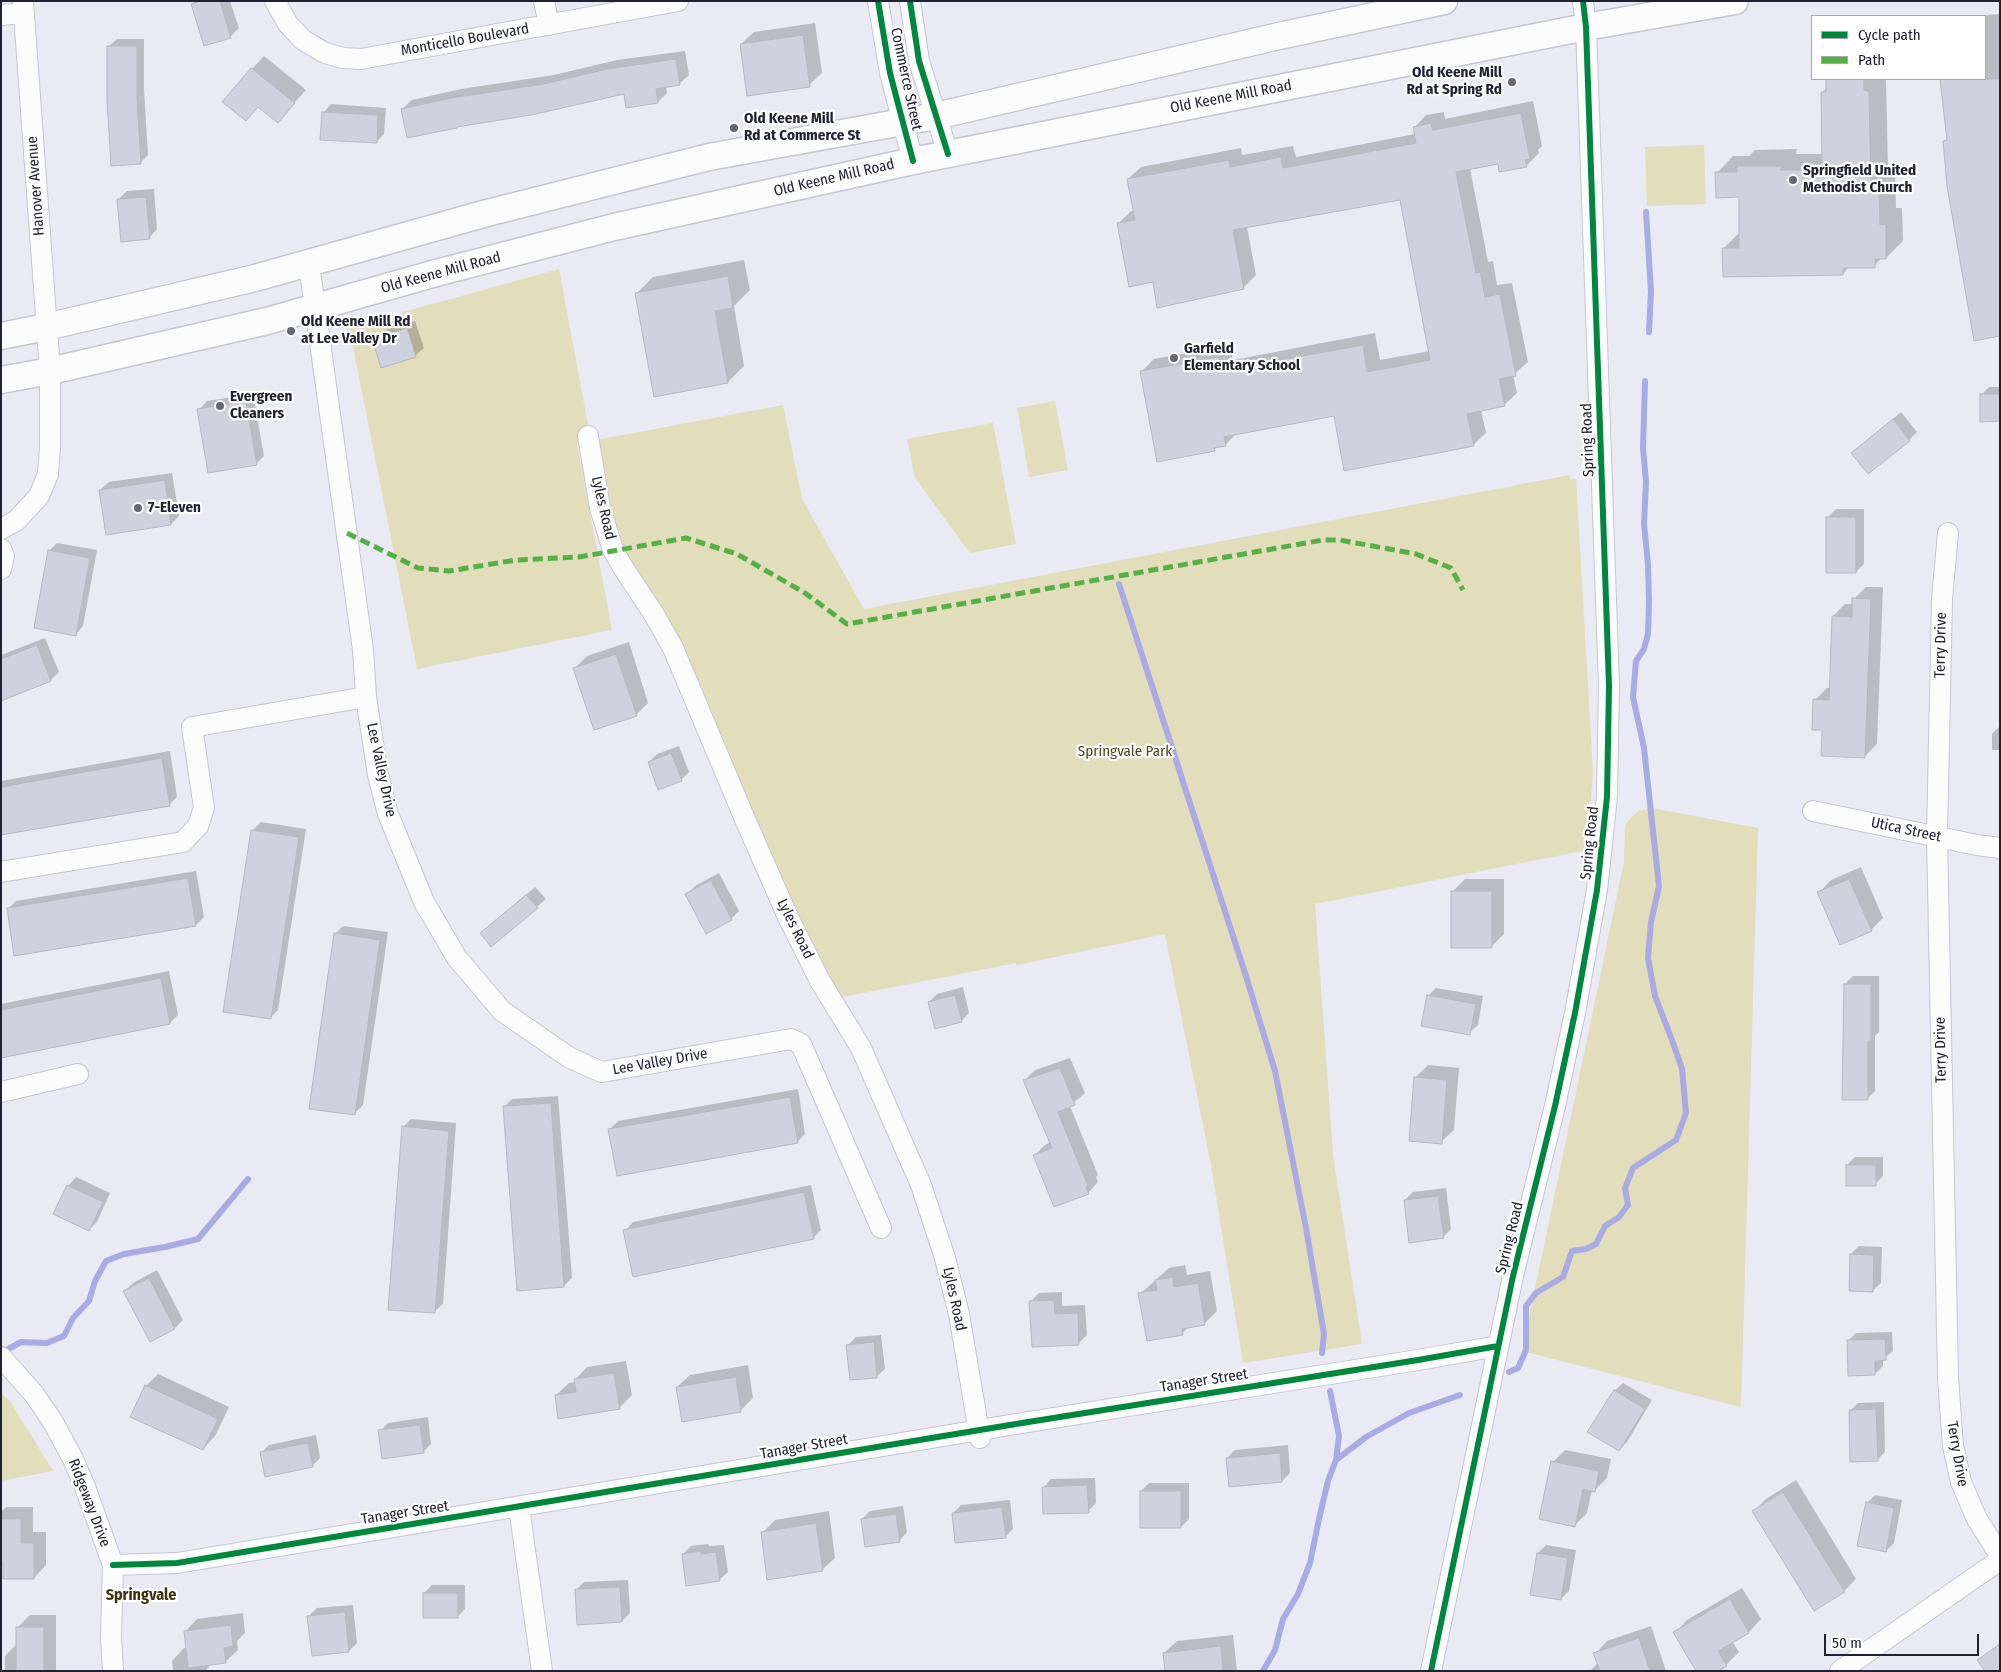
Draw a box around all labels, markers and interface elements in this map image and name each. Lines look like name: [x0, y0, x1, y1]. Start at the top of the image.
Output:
legend: [1811, 15, 1986, 80]
street label: Monticello Boulevard: [400, 20, 530, 60]
street label: Commerce Street: [886, 26, 926, 132]
text: Cycle path: [1858, 26, 1921, 44]
text: Path: [1858, 51, 1885, 69]
place label: Old Keene Mill Rd at Spring Rd: [1407, 64, 1502, 99]
street label: Old Keene Mill Road: [1169, 76, 1293, 118]
marker: Old Keene Mill Rd at Spring Rd: [1506, 76, 1518, 88]
place label: Old Keene Mill Rd at Commerce St: [744, 110, 861, 145]
marker: Old Keene Mill Rd at Commerce St: [728, 122, 740, 134]
street label: Hanover Avenue: [24, 135, 48, 237]
street label: Old Keene Mill Road: [772, 155, 896, 201]
place label: Springfield United Methodist Church: [1803, 162, 1916, 197]
marker: Springfield United Methodist Church: [1787, 174, 1799, 186]
street label: Old Keene Mill Road: [379, 248, 503, 298]
place label: Old Keene Mill Rd at Lee Valley Dr: [301, 313, 410, 348]
marker: Old Keene Mill Rd at Lee Valley Dr: [285, 325, 297, 337]
place label: Garfield Elementary School: [1184, 340, 1300, 375]
marker: Garfield Elementary School: [1168, 352, 1180, 364]
place label: Evergreen Cleaners: [230, 388, 292, 423]
marker: Evergreen Cleaners: [214, 400, 226, 412]
street label: Spring Road: [1578, 403, 1598, 477]
street label: Lyles Road: [587, 474, 619, 542]
place label: 7-Eleven: [148, 499, 201, 517]
marker: 7-Eleven: [132, 502, 144, 514]
street label: Terry Drive: [1931, 612, 1951, 678]
street label: Lee Valley Drive: [362, 721, 400, 819]
park label: Springvale Park: [1078, 743, 1172, 761]
street label: Spring Road: [1577, 805, 1603, 881]
street label: Utica Street: [1869, 814, 1943, 846]
street label: Lyles Road: [773, 896, 817, 962]
street label: Terry Drive: [1931, 1017, 1951, 1083]
street label: Lee Valley Drive: [611, 1045, 709, 1079]
street label: Spring Road: [1492, 1200, 1528, 1276]
street label: Lyles Road: [938, 1265, 970, 1333]
street label: Tanager Street: [1159, 1365, 1249, 1397]
street label: Terry Drive: [1942, 1420, 1972, 1488]
street label: Tanager Street: [759, 1430, 849, 1464]
street label: Ridgeway Drive: [64, 1456, 114, 1550]
street label: Tanager Street: [360, 1497, 450, 1529]
district label: Springvale: [106, 1586, 176, 1606]
scale bar: [1826, 1624, 1981, 1656]
text: 50 m: [1832, 1634, 1862, 1652]

